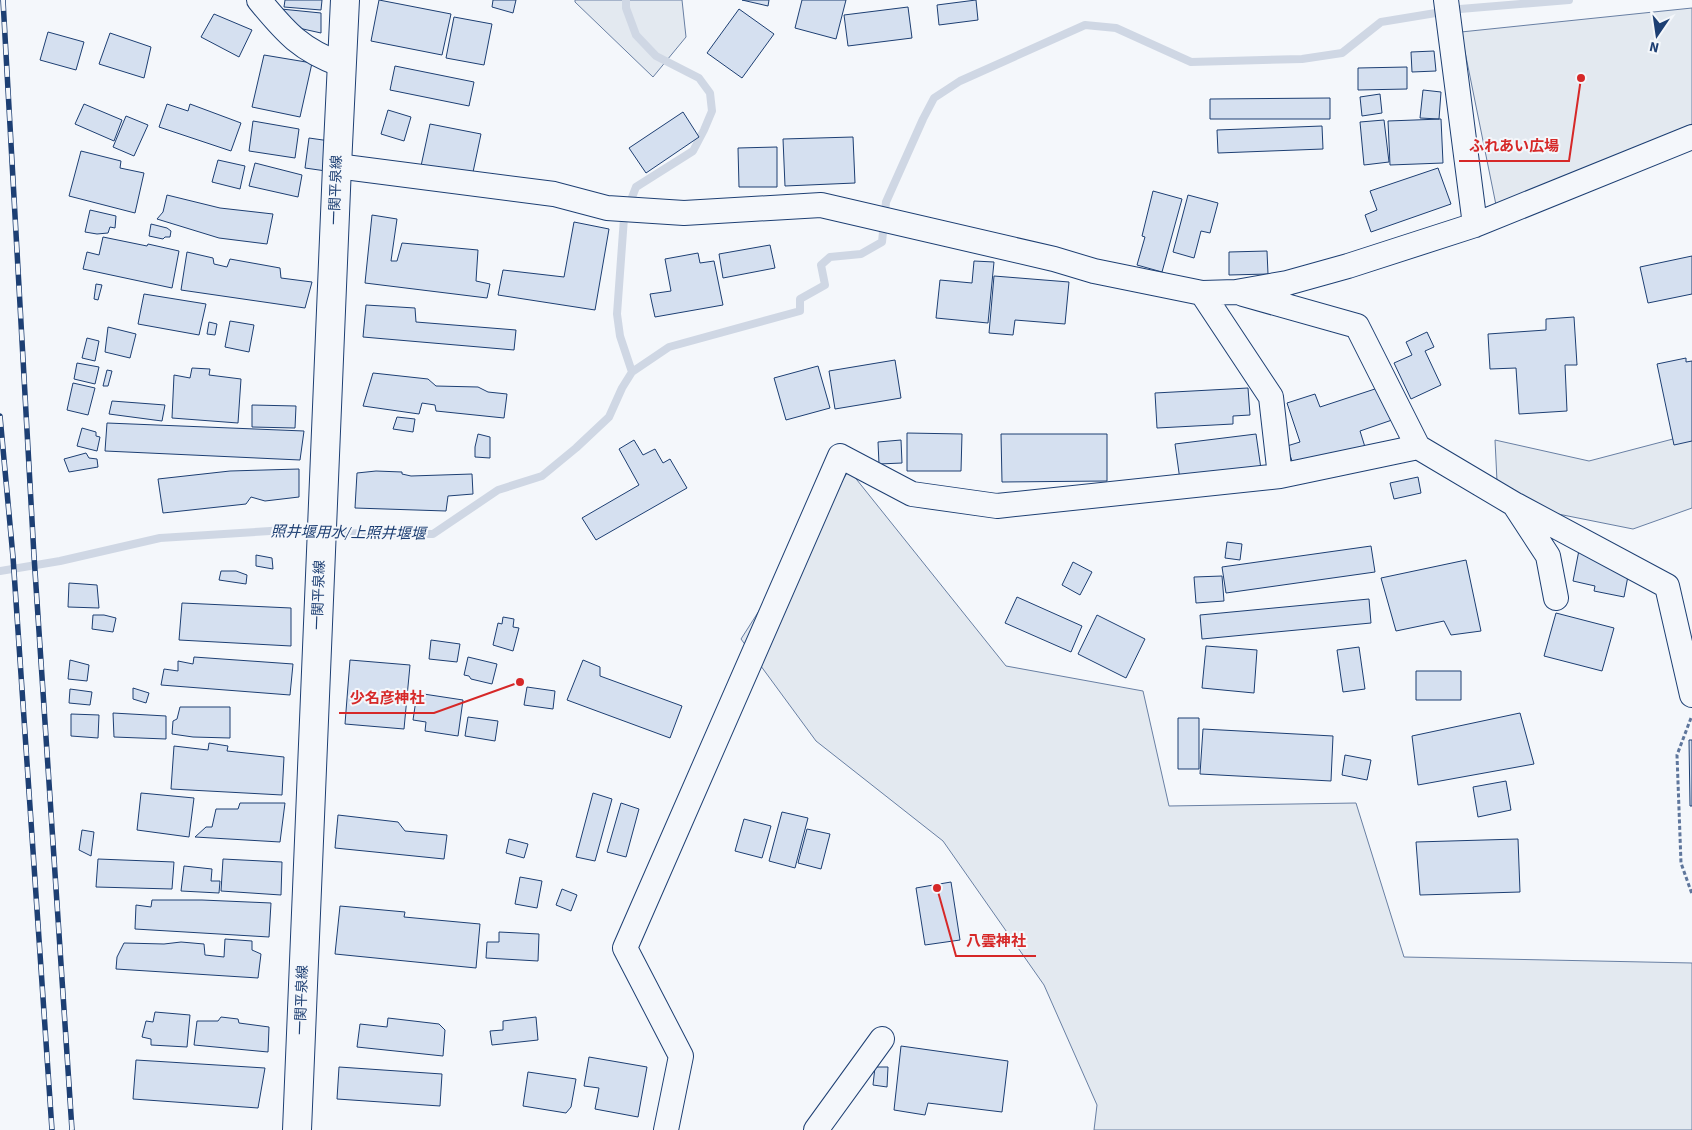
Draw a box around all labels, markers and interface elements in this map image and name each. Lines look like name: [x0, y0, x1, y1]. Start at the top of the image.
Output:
north arrow: [1632, 10, 1682, 60]
text: N: [1648, 36, 1661, 57]
callout: ふれあい広場: [1459, 131, 1569, 161]
text: ふれあい広場: [1469, 136, 1559, 157]
street label: 一関平泉線: [325, 155, 347, 225]
water label: 照井堰用水/上照井堰堰: [270, 521, 429, 545]
street label: 一関平泉線: [308, 560, 330, 630]
callout: 少名彦神社: [339, 683, 434, 713]
text: 少名彦神社: [349, 688, 425, 709]
callout: 八雲神社: [956, 926, 1036, 956]
text: 八雲神社: [966, 931, 1026, 952]
street label: 一関平泉線: [291, 965, 313, 1035]

